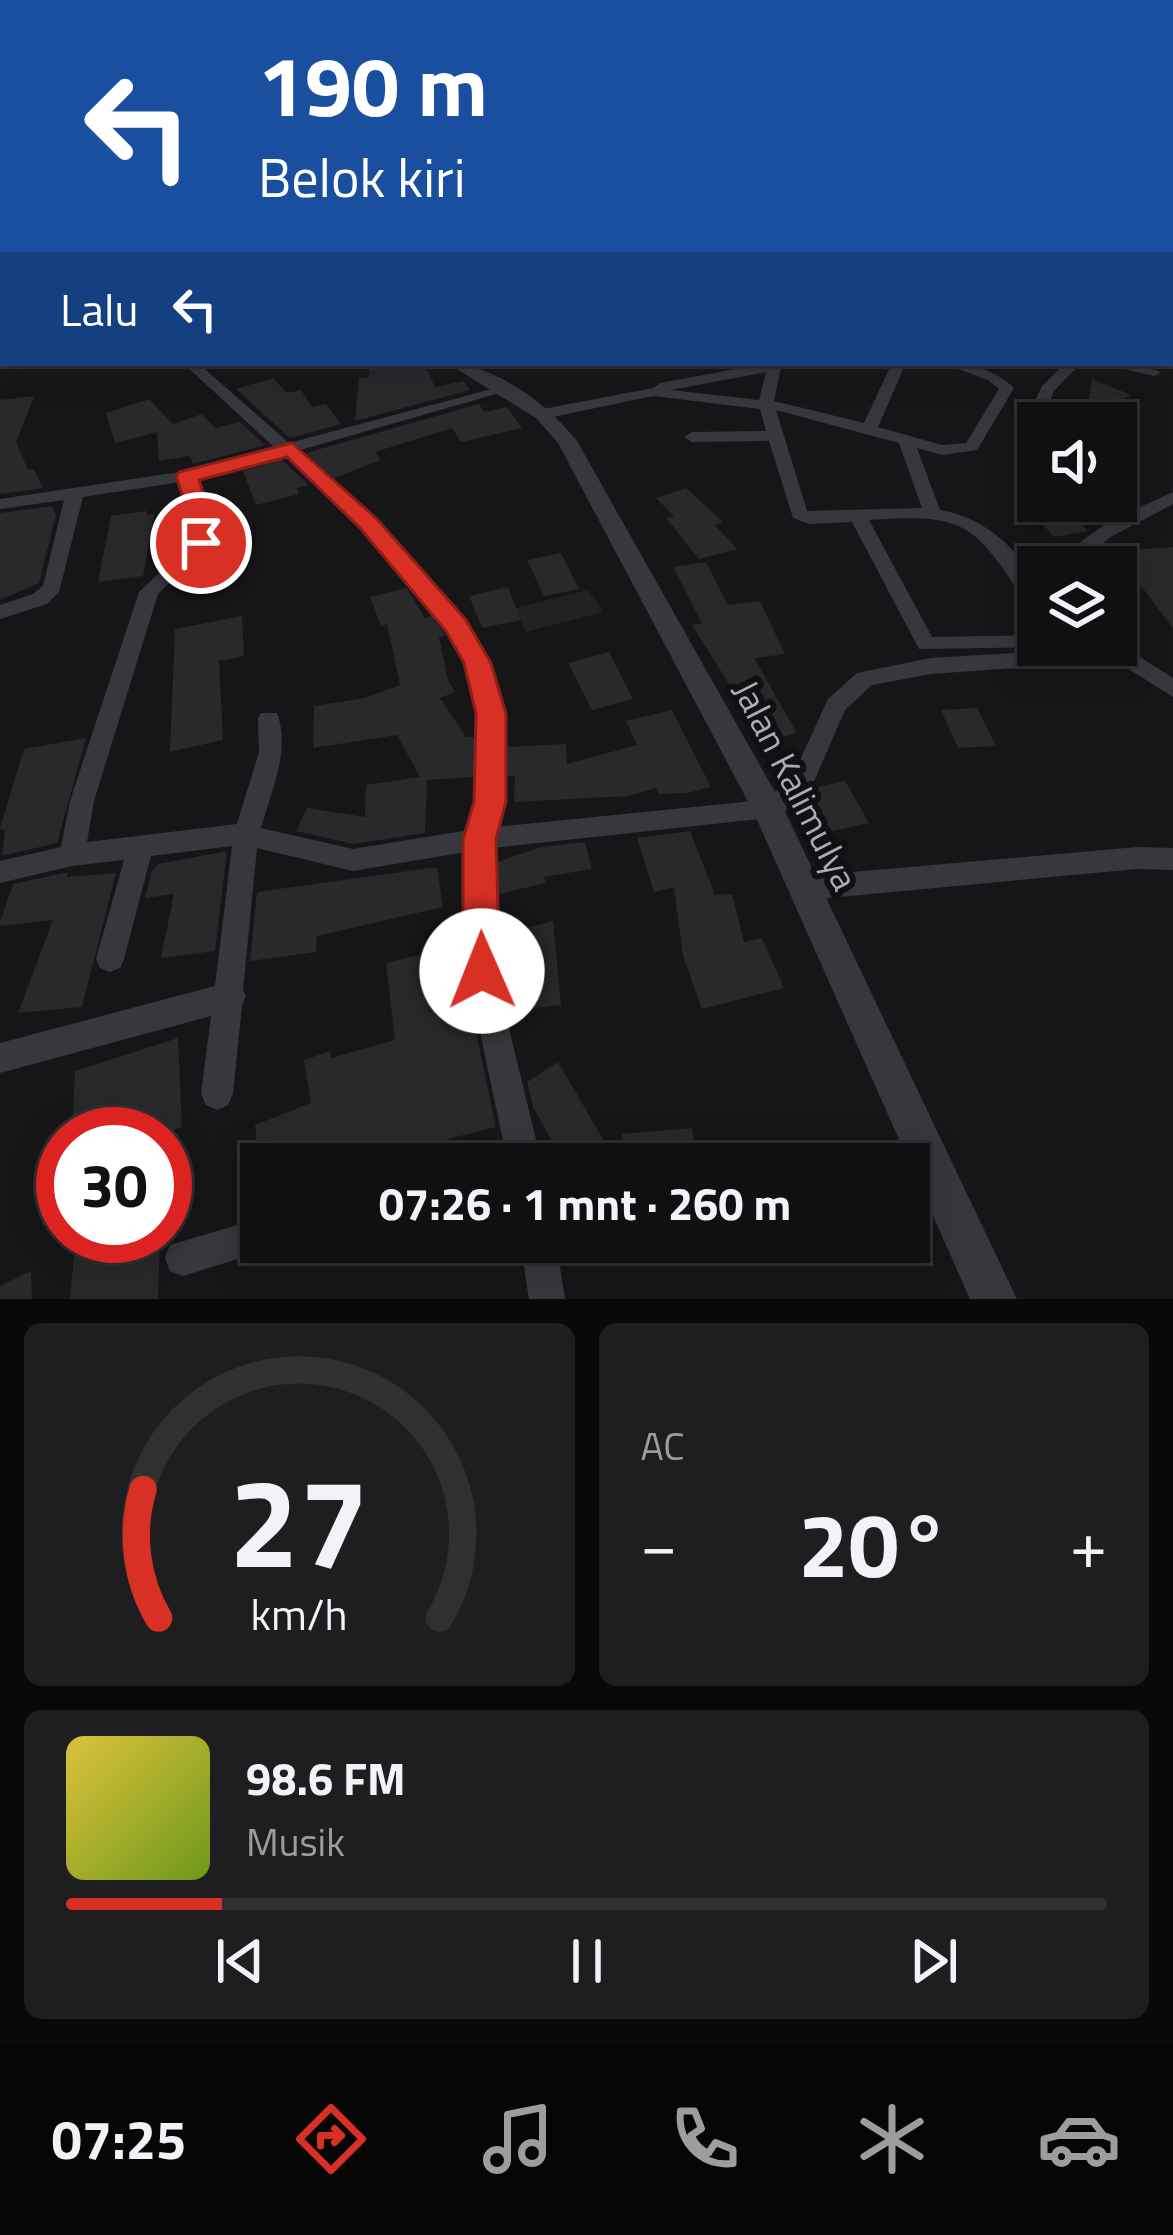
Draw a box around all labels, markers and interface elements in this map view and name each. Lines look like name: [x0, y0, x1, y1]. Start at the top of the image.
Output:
text: 190 m: [258, 21, 488, 149]
icon: left: [60, 48, 216, 204]
text: Belok kiri: [258, 136, 465, 218]
text: Lalu: [60, 275, 138, 343]
icon: left: [162, 276, 228, 342]
map controls: [1017, 402, 1137, 666]
button: sound: [1017, 402, 1137, 522]
pin: [150, 492, 252, 594]
icon: arrive: [168, 510, 234, 576]
button: layers: [1017, 546, 1137, 666]
street label: Jalan Kalimulya: [720, 670, 873, 899]
position arrow: [419, 908, 545, 1034]
speed limit sign: 30: [36, 1107, 192, 1263]
text: 07:26 · 1 mnt · 260 m: [379, 1169, 791, 1237]
text: AC: [641, 1416, 685, 1475]
text: 27: [229, 1426, 369, 1615]
text: 20°: [798, 1475, 949, 1612]
text: −: [641, 1493, 677, 1594]
text: +: [1070, 1493, 1107, 1594]
text: km/h: [251, 1580, 348, 1646]
text: 98.6 FM: [246, 1744, 406, 1812]
text: Musik: [246, 1812, 345, 1871]
icon: previous: [207, 1928, 273, 1994]
icon: pause: [554, 1928, 620, 1994]
icon: next: [901, 1928, 967, 1994]
icon: directions: [289, 2097, 373, 2181]
icon: music: [476, 2097, 560, 2181]
icon: phone: [663, 2097, 747, 2181]
icon: climate: [850, 2097, 934, 2181]
icon: car: [1037, 2097, 1121, 2181]
text: 07:25: [52, 2098, 186, 2180]

